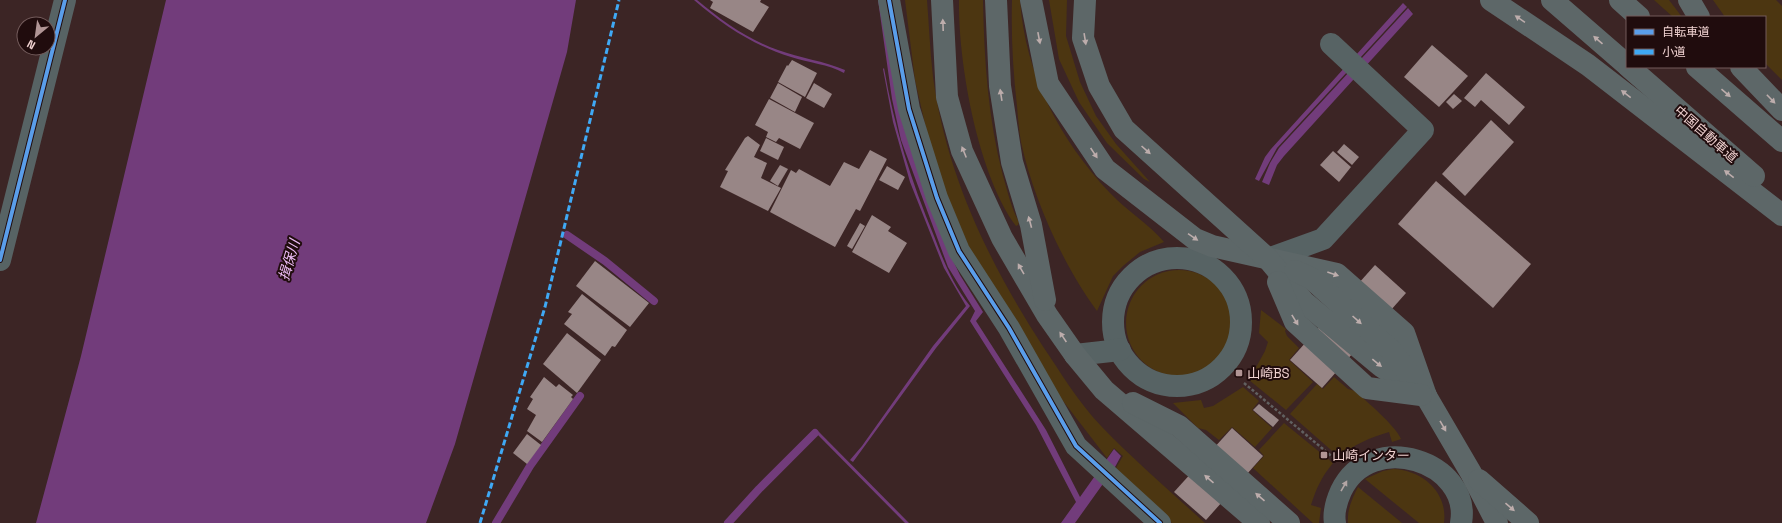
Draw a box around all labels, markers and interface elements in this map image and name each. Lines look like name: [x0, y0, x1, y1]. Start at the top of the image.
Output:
one-way arrow: [1515, 15, 1525, 23]
north arrow: [16, 16, 56, 56]
legend: [1626, 16, 1766, 68]
one-way arrow: [939, 19, 946, 31]
text: 自転車道: [1662, 24, 1710, 40]
one-way arrow: [1036, 32, 1042, 44]
one-way arrow: [1082, 32, 1088, 45]
one-way arrow: [1592, 35, 1603, 44]
text: N: [25, 37, 38, 53]
text: 小道: [1662, 44, 1686, 60]
one-way arrow: [1721, 88, 1732, 97]
one-way arrow: [998, 89, 1004, 101]
one-way arrow: [1621, 90, 1632, 99]
one-way arrow: [1766, 94, 1776, 104]
street label: 中国自動車道: [1671, 102, 1741, 166]
one-way arrow: [1141, 145, 1151, 155]
one-way arrow: [960, 146, 966, 158]
one-way arrow: [1090, 148, 1098, 158]
one-way arrow: [1724, 170, 1734, 178]
one-way arrow: [1026, 215, 1032, 228]
one-way arrow: [1187, 233, 1199, 240]
water label: 揖保川: [275, 235, 304, 283]
one-way arrow: [1017, 263, 1024, 275]
one-way arrow: [1328, 271, 1340, 277]
one-way arrow: [1292, 314, 1299, 326]
one-way arrow: [1351, 315, 1362, 324]
one-way arrow: [1059, 332, 1067, 343]
one-way arrow: [1371, 358, 1382, 367]
place label: 山崎BS: [1247, 365, 1290, 382]
marker: 山崎BS: [1234, 368, 1244, 378]
one-way arrow: [1439, 420, 1446, 431]
place label: 山崎インター: [1332, 447, 1410, 464]
marker: 山崎インター: [1319, 450, 1329, 460]
one-way arrow: [1204, 474, 1215, 483]
one-way arrow: [1341, 480, 1348, 492]
one-way arrow: [1255, 493, 1266, 502]
one-way arrow: [1505, 503, 1515, 512]

